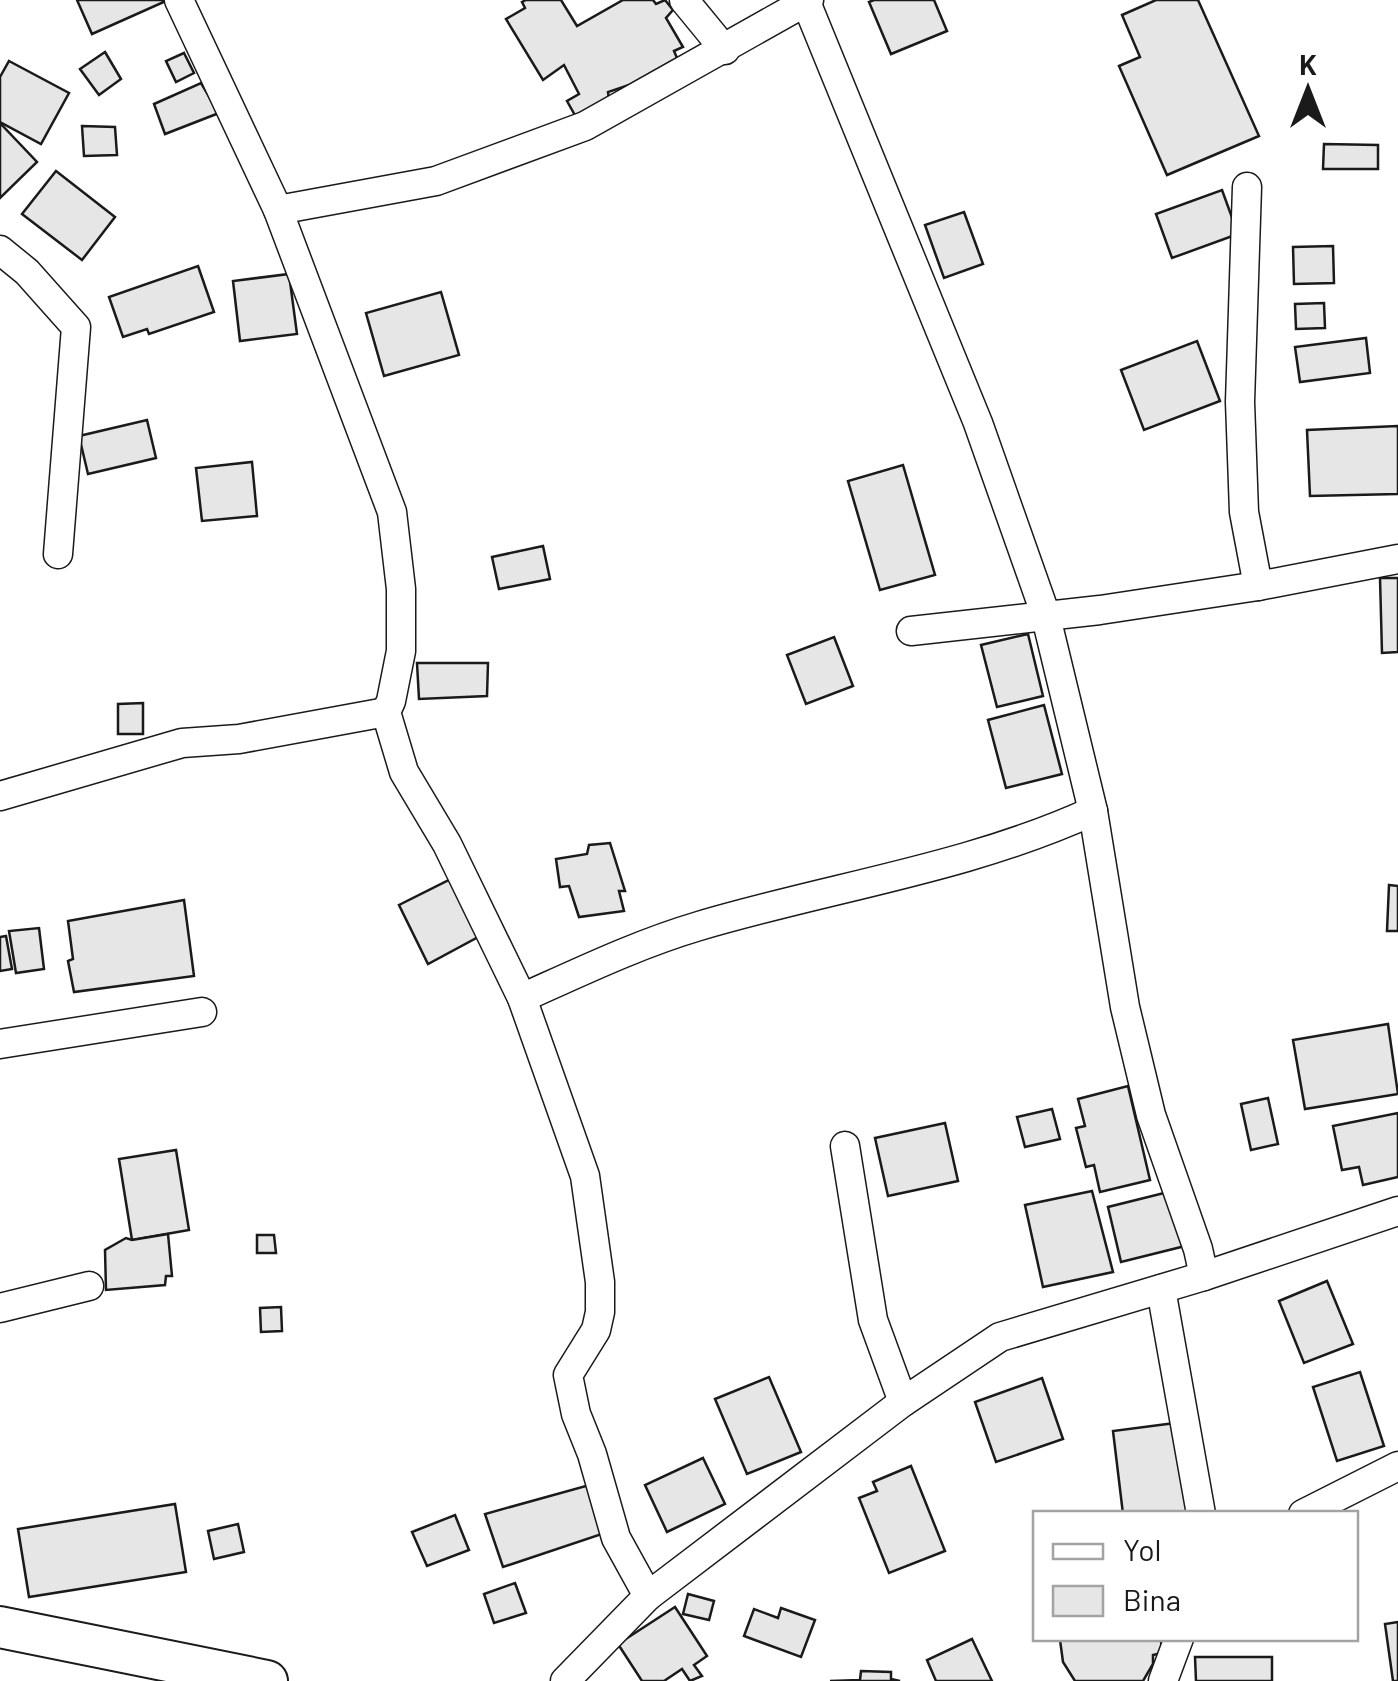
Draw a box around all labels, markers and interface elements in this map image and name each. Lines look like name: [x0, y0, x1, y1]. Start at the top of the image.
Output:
north arrow: [1258, 40, 1358, 140]
text: K: [1299, 47, 1317, 81]
legend: [1033, 1511, 1358, 1641]
text: Yol: [1123, 1531, 1161, 1567]
text: Bina: [1123, 1581, 1181, 1617]

